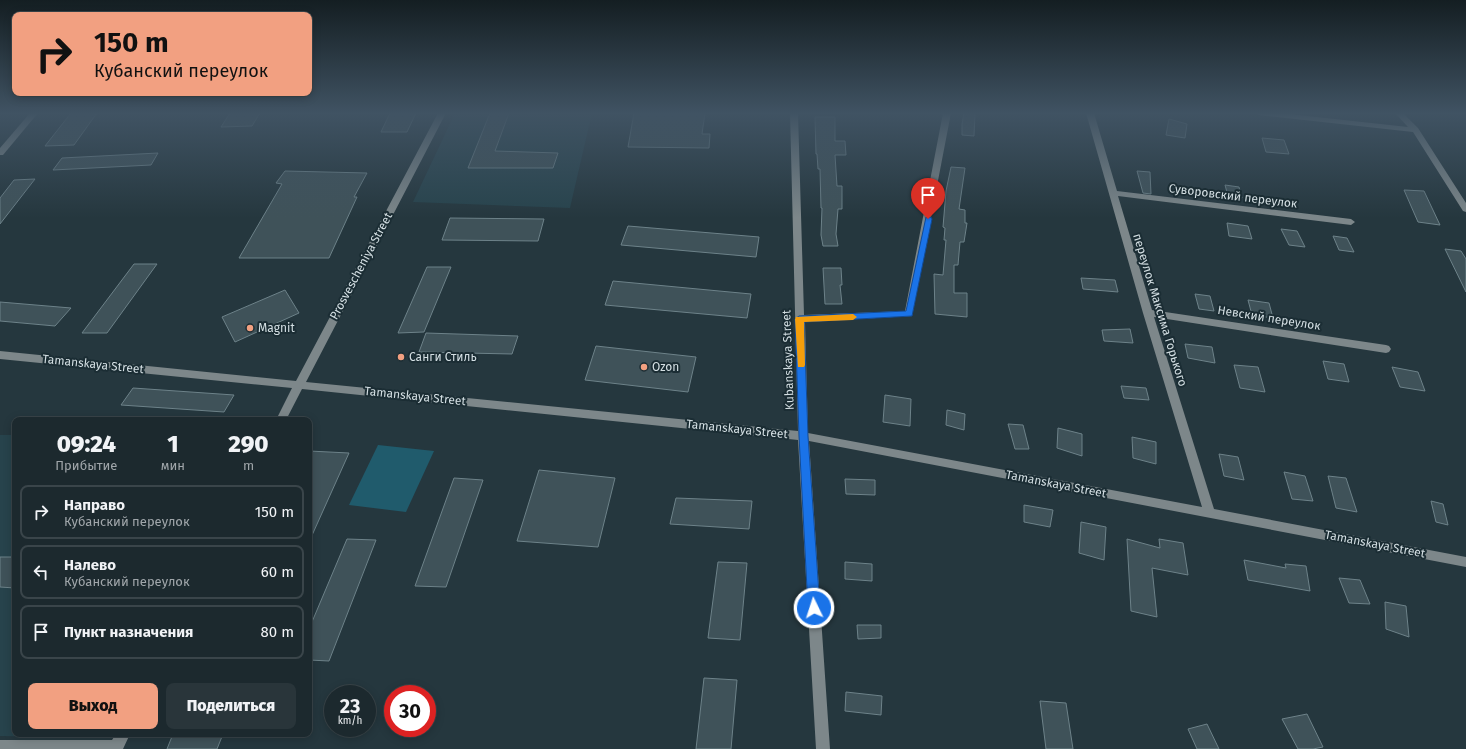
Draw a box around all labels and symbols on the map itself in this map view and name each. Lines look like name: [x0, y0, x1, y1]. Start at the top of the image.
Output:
pin: [911, 178, 945, 219]
street label: Суворовский переулок: [1168, 181, 1299, 211]
street label: Prosvescheniya Street: [327, 210, 395, 322]
street label: переулок Максима Горького: [1130, 232, 1190, 388]
street label: Невский переулок: [1216, 303, 1322, 333]
street label: Kubanskaya Street: [779, 309, 797, 410]
place label: Magnit: [258, 321, 295, 335]
marker: Magnit: [245, 323, 255, 333]
place label: Санги Стиль: [409, 350, 477, 364]
street label: Tamanskaya Street: [42, 352, 145, 376]
marker: Санги Стиль: [396, 352, 406, 362]
place label: Ozon: [652, 360, 679, 374]
marker: Ozon: [639, 362, 649, 372]
street label: Tamanskaya Street: [364, 384, 467, 408]
street label: Tamanskaya Street: [686, 417, 789, 441]
street label: Tamanskaya Street: [1005, 467, 1108, 501]
street label: Tamanskaya Street: [1324, 527, 1427, 561]
position arrow: [793, 587, 835, 629]
speed limit sign: 30: [384, 685, 436, 737]

